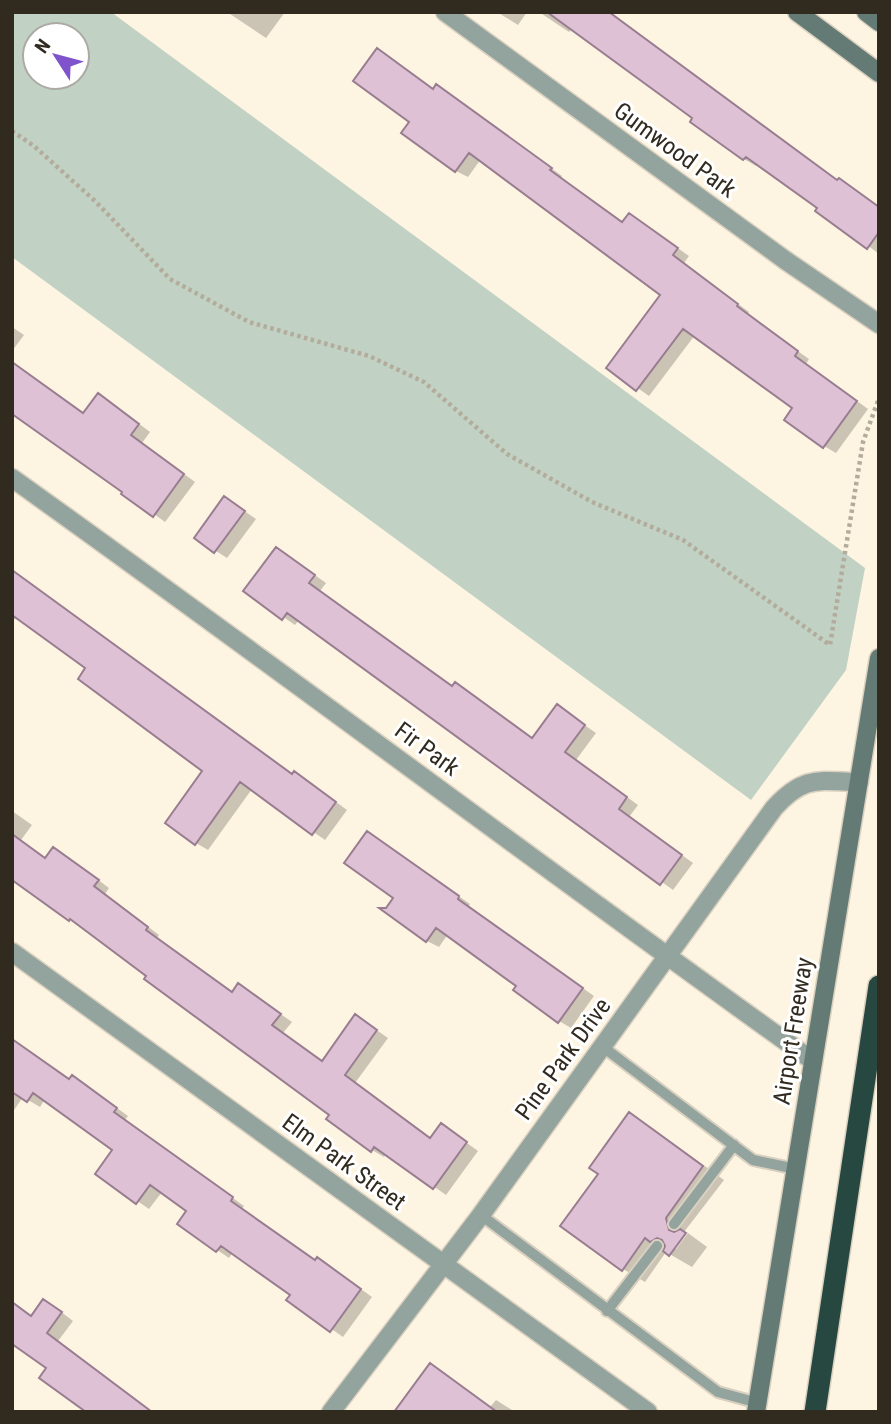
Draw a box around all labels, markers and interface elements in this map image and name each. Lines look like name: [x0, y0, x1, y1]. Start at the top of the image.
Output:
north arrow: [21, 21, 91, 91]
text: N: [30, 35, 55, 58]
street label: Gumwood Park: [609, 96, 742, 204]
street label: Fir Park: [389, 716, 465, 782]
street label: Airport Freeway: [768, 955, 818, 1107]
street label: Pine Park Drive: [510, 993, 616, 1125]
street label: Elm Park Street: [277, 1108, 411, 1216]

